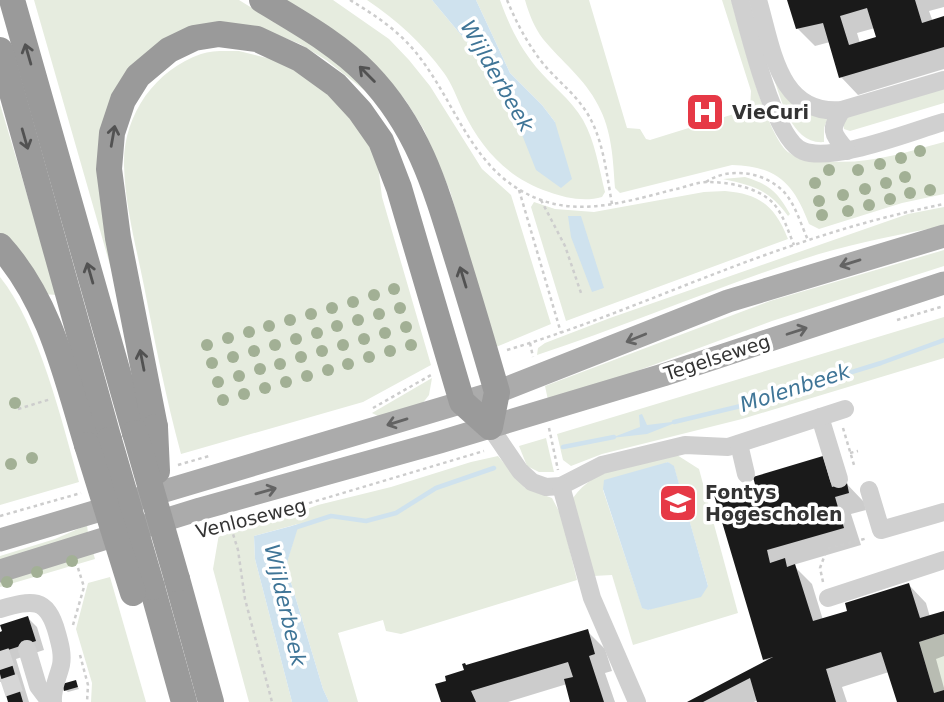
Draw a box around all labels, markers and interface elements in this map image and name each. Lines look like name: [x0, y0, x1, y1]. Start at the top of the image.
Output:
water label: Wijlderbeek: [455, 16, 539, 137]
one-way arrow: [20, 43, 33, 65]
one-way arrow: [358, 66, 375, 83]
hospital icon: VieCuri: [684, 91, 726, 133]
place label: VieCuri: [732, 101, 809, 123]
one-way arrow: [107, 125, 120, 148]
one-way arrow: [19, 127, 32, 150]
one-way arrow: [840, 257, 862, 270]
one-way arrow: [82, 262, 95, 284]
one-way arrow: [456, 266, 469, 288]
one-way arrow: [786, 324, 808, 336]
street label: Tegelseweg: [660, 330, 773, 385]
one-way arrow: [625, 332, 647, 345]
one-way arrow: [135, 349, 148, 372]
water label: Molenbeek: [737, 359, 854, 417]
one-way arrow: [386, 416, 408, 429]
place label: Fontys Hogescholen: [705, 481, 843, 525]
school or university icon: Fontys Hogescholen: [657, 482, 699, 524]
one-way arrow: [255, 483, 277, 496]
street label: Venloseweg: [193, 494, 309, 542]
water label: Wijlderbeek: [259, 542, 311, 669]

